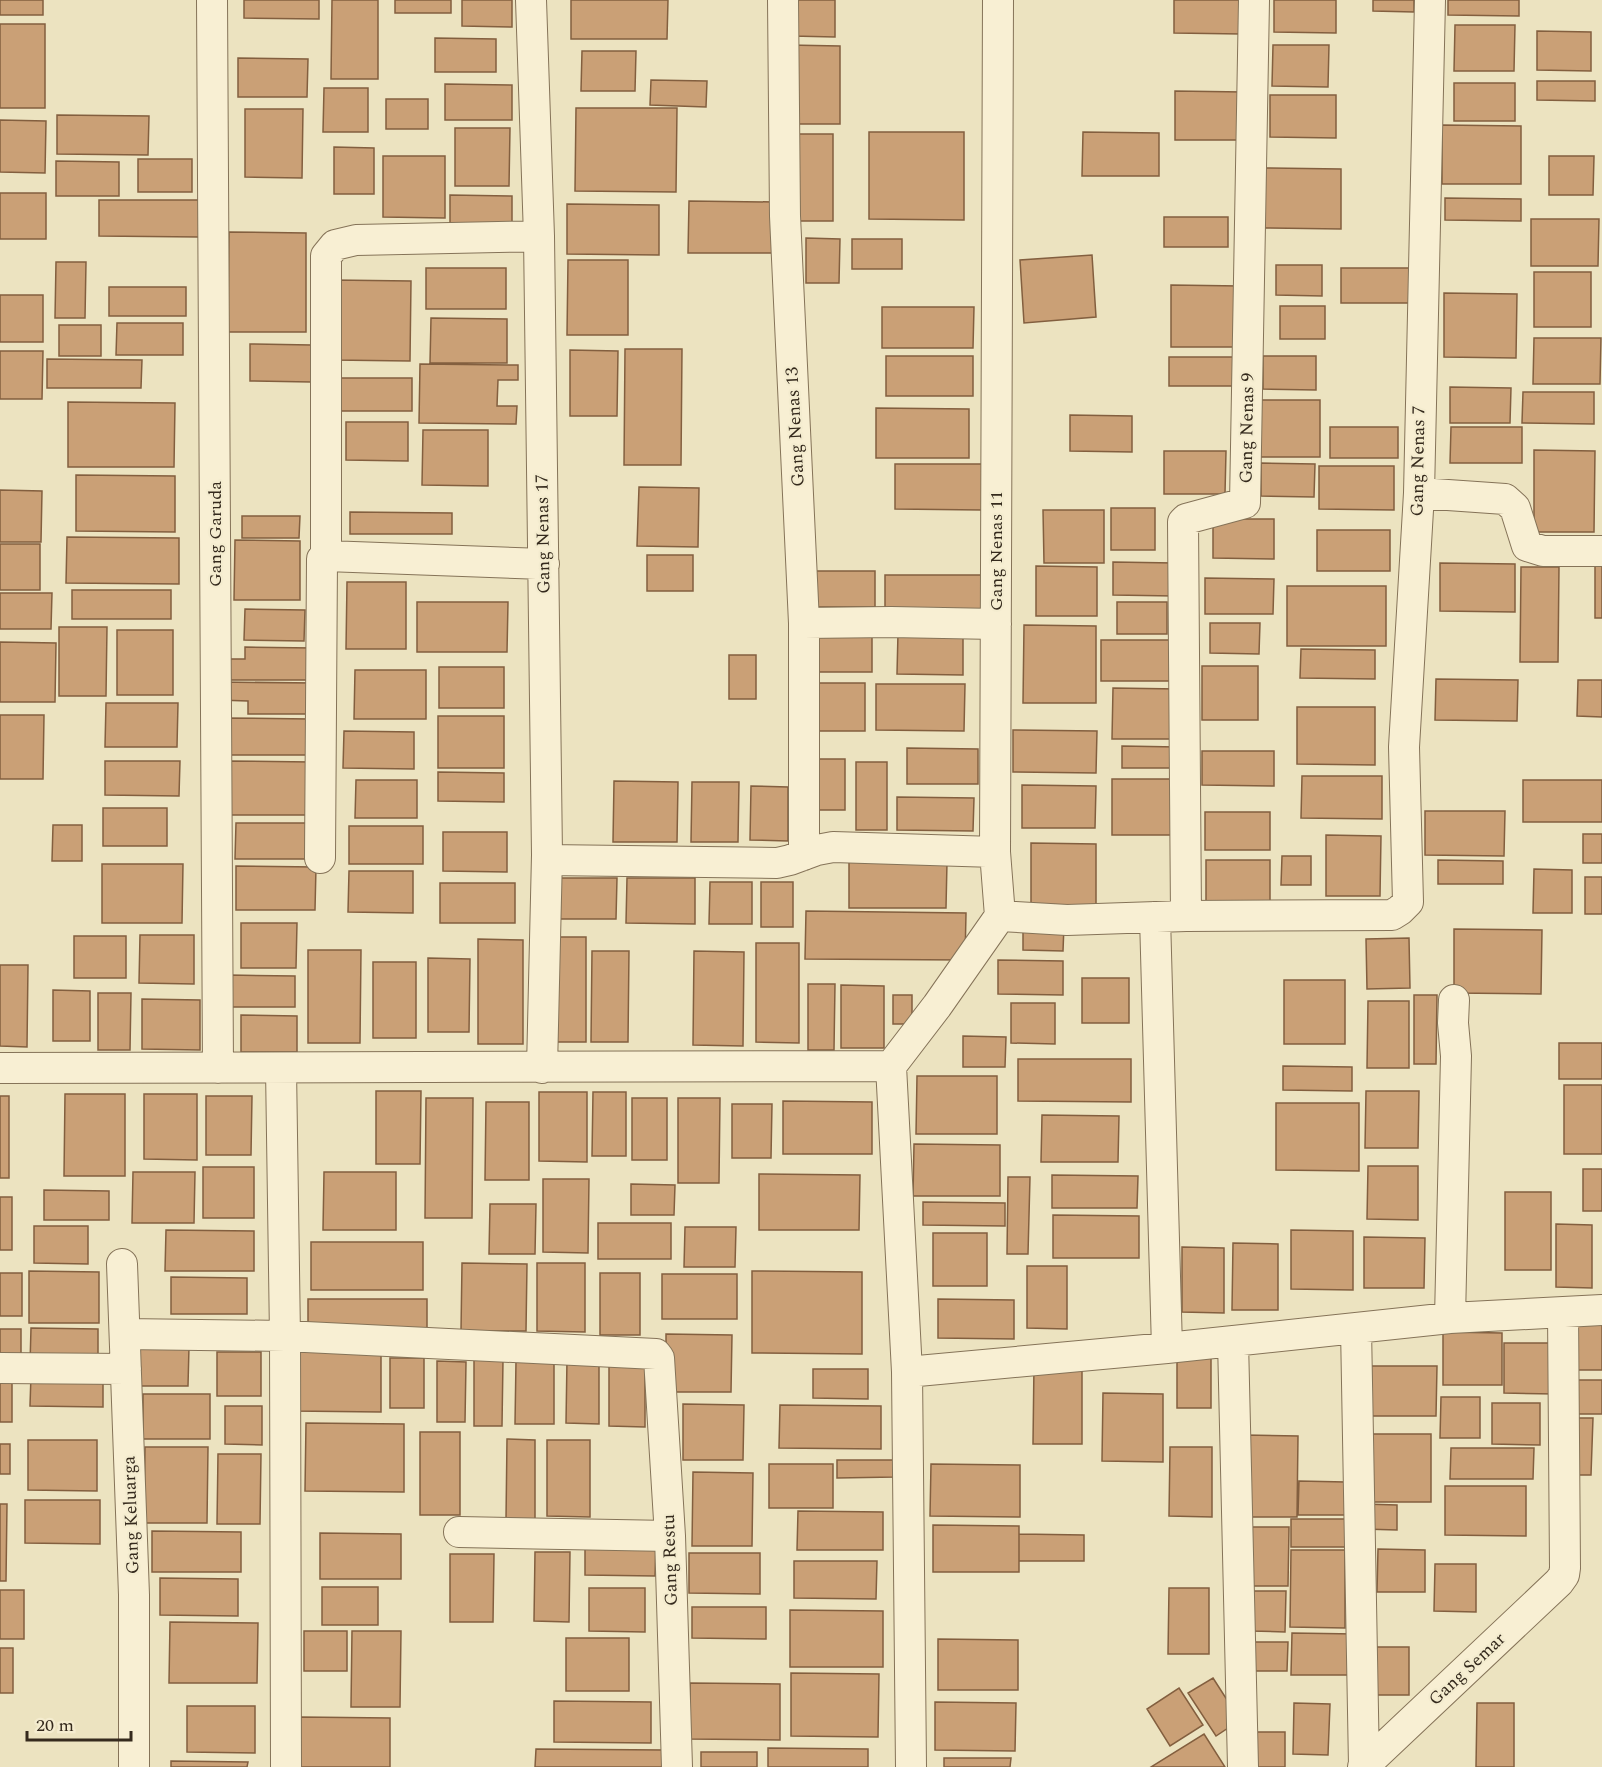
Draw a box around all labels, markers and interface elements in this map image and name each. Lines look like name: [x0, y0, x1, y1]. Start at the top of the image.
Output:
street label: Gang Nenas 13: [778, 366, 812, 488]
street label: Gang Nenas 9: [1233, 372, 1261, 484]
street label: Gang Nenas 7: [1404, 405, 1432, 517]
street label: Gang Nenas 17: [528, 474, 558, 594]
street label: Gang Garuda: [202, 481, 229, 587]
street label: Gang Nenas 11: [983, 491, 1010, 611]
street label: Gang Keluarga: [115, 1455, 147, 1575]
street label: Gang Restu: [655, 1514, 685, 1606]
street label: Gang Semar: [1422, 1626, 1512, 1712]
scale bar: [27, 1704, 130, 1742]
text: 20 m: [36, 1712, 74, 1739]

